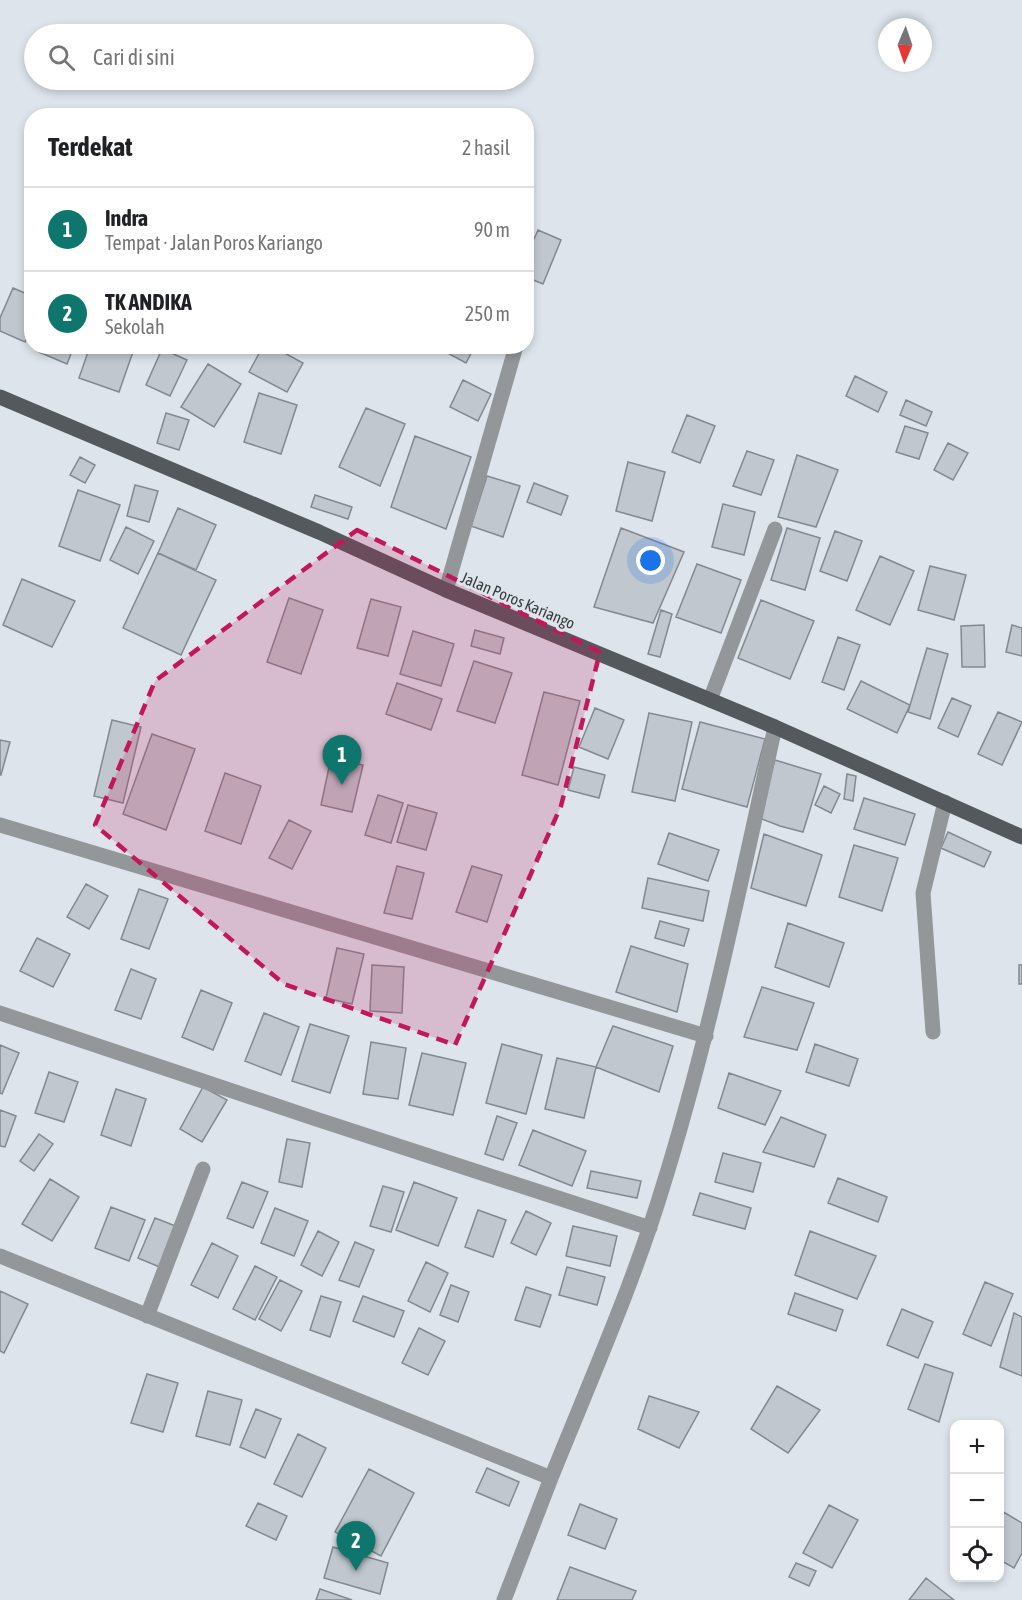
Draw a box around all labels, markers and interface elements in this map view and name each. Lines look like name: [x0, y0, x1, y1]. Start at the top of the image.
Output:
north arrow: [878, 18, 932, 72]
search box: [24, 24, 534, 90]
icon: search: [45, 41, 78, 74]
text: Cari di sini: [93, 44, 175, 70]
text: Terdekat: [48, 132, 132, 162]
text: 2 hasil: [462, 136, 510, 159]
text: Indra: [105, 205, 148, 231]
text: 1: [63, 218, 72, 241]
text: 90 m: [474, 218, 510, 241]
text: Tempat · Jalan Poros Kariango: [105, 231, 323, 254]
text: TK ANDIKA: [105, 289, 192, 315]
text: 2: [63, 302, 72, 325]
text: 250 m: [465, 302, 510, 325]
text: Sekolah: [105, 315, 165, 338]
your location: [636, 546, 665, 575]
street label: Jalan Poros Kariango: [458, 568, 578, 633]
pin: 1: [322, 736, 362, 785]
map controls: [950, 1420, 1004, 1582]
button: +: [950, 1420, 1004, 1474]
button: −: [950, 1474, 1004, 1528]
pin: 2: [336, 1522, 376, 1571]
button: locate: [950, 1528, 1004, 1582]

